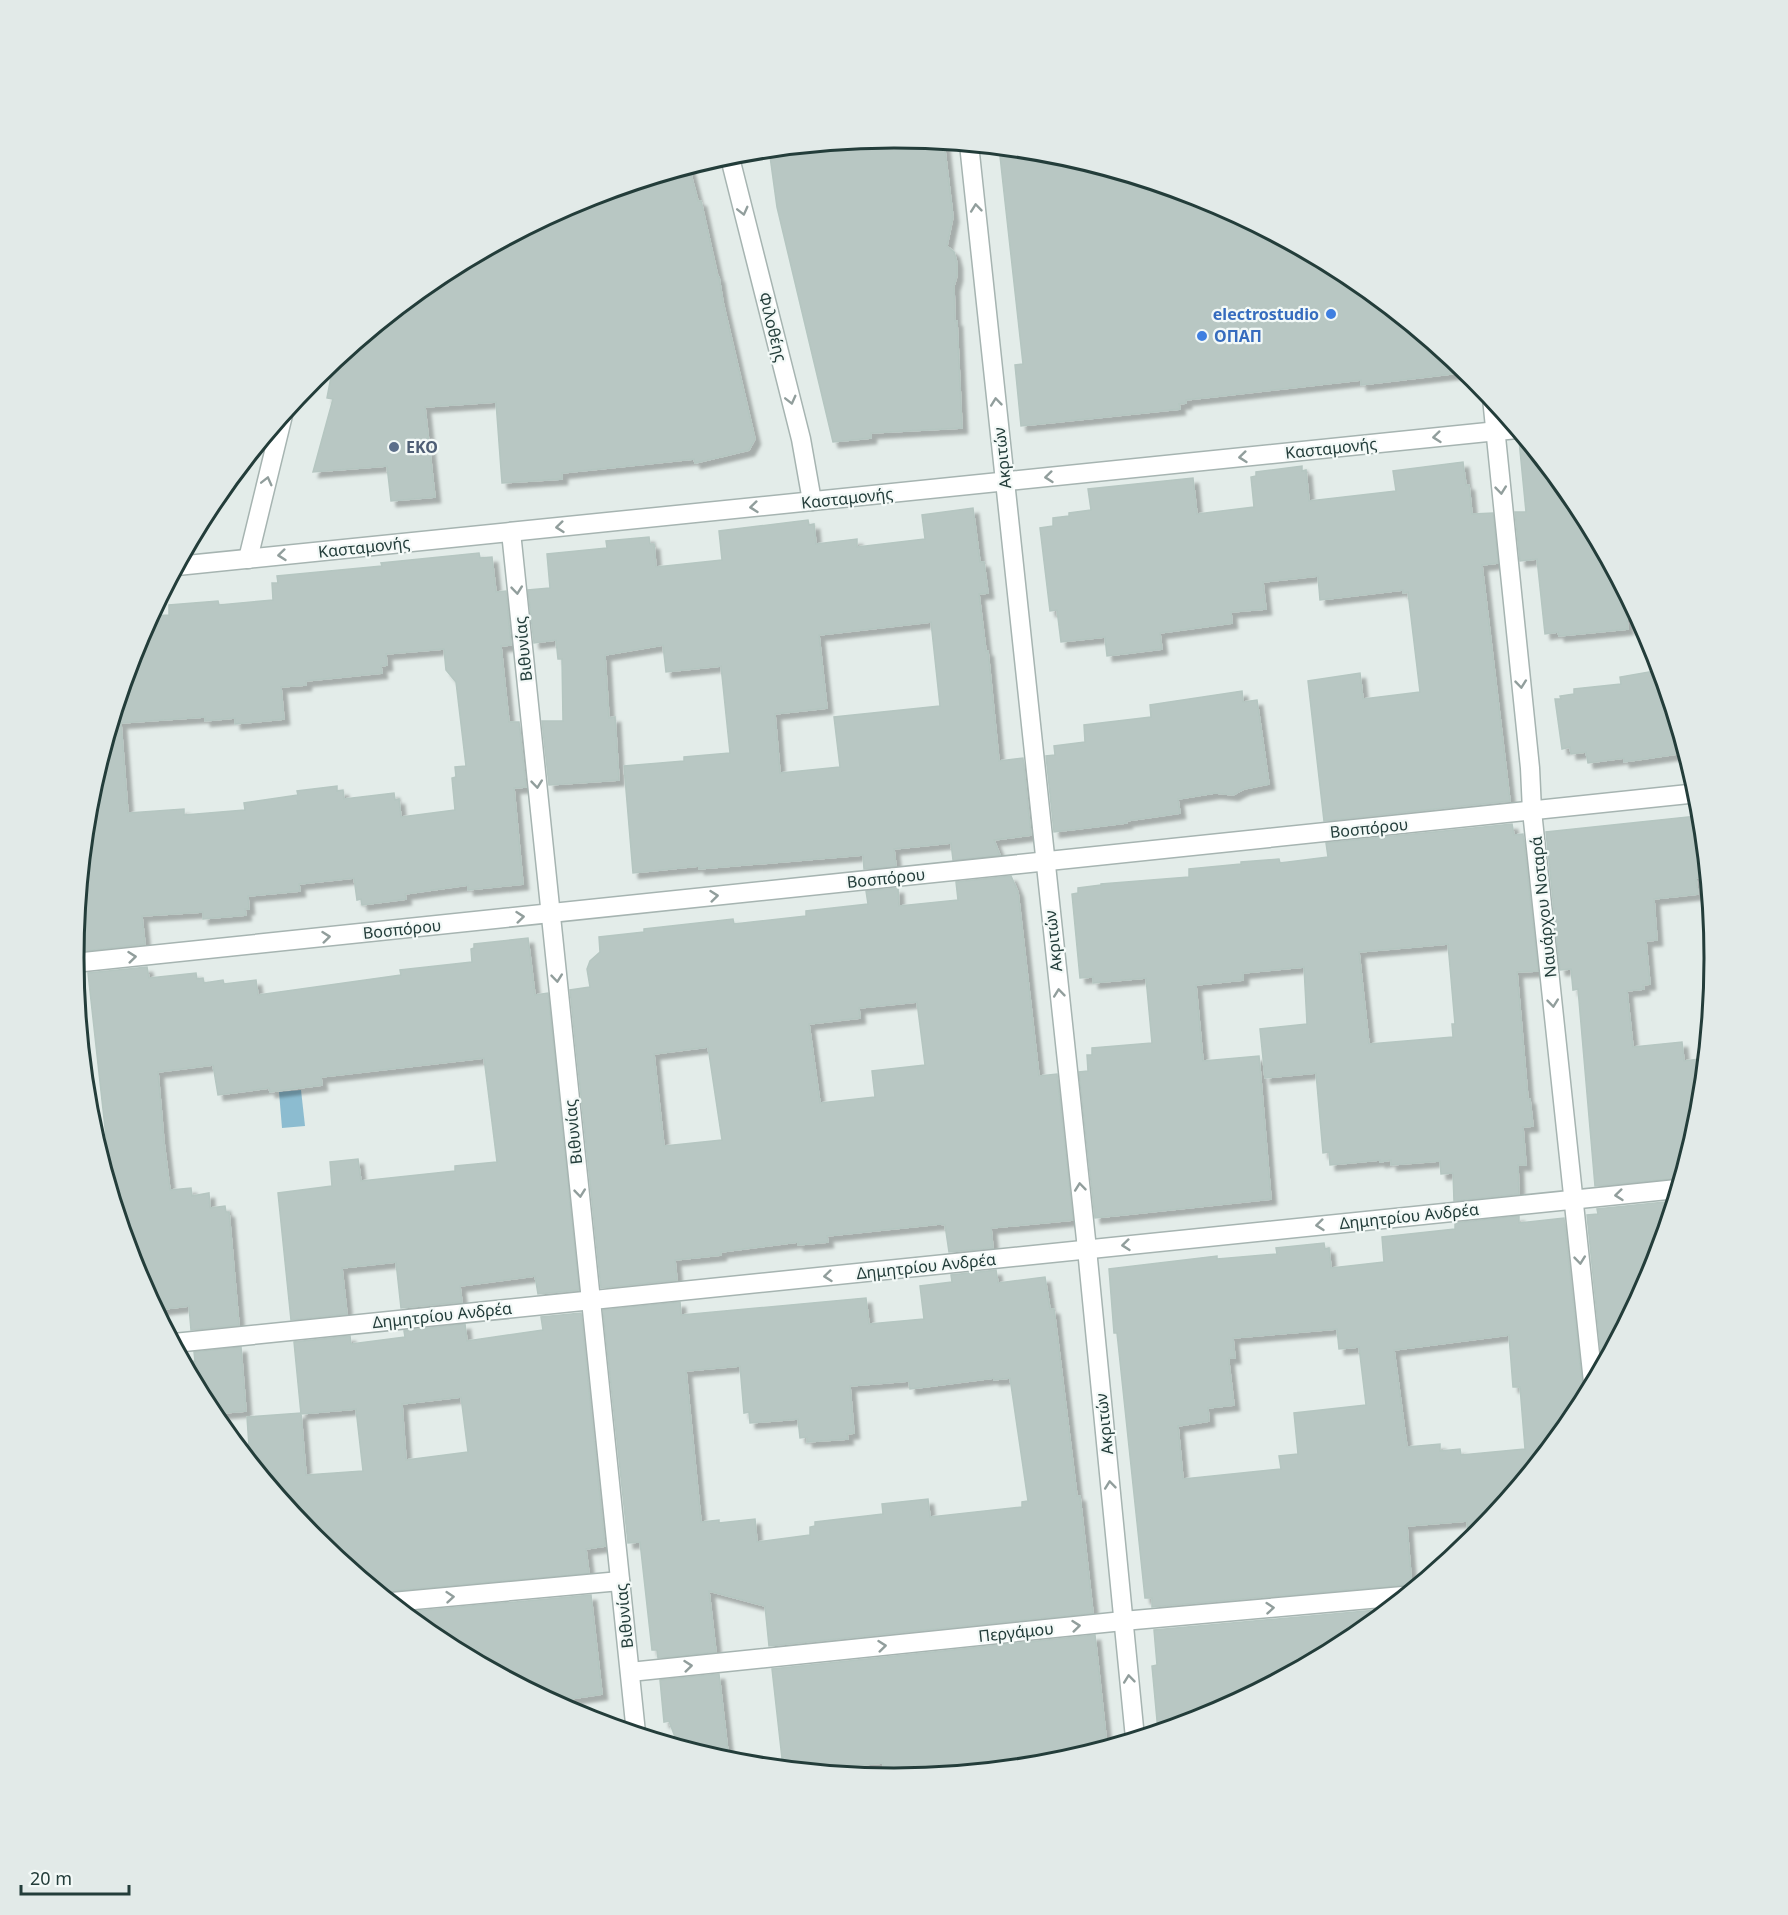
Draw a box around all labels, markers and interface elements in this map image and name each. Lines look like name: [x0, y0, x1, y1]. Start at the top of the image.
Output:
one-way arrow: [970, 204, 983, 213]
one-way arrow: [736, 206, 749, 216]
street label: Φιλοθέης: [754, 290, 792, 364]
place label: electrostudio: [1213, 303, 1319, 325]
marker: electrostudio: [1324, 307, 1338, 321]
place label: ΟΠΑΠ: [1214, 325, 1262, 347]
marker: ΟΠΑΠ: [1195, 329, 1209, 343]
one-way arrow: [784, 395, 797, 405]
one-way arrow: [990, 398, 1003, 407]
street label: Ακριτών: [988, 426, 1016, 490]
one-way arrow: [1433, 430, 1442, 443]
street label: Κασταμονής: [1284, 432, 1378, 464]
place label: EKO: [406, 436, 438, 458]
marker: EKO: [387, 440, 401, 454]
one-way arrow: [1239, 450, 1248, 463]
one-way arrow: [1045, 470, 1054, 483]
one-way arrow: [259, 477, 272, 487]
street label: Κασταμονής: [800, 482, 894, 514]
one-way arrow: [1494, 485, 1507, 494]
one-way arrow: [749, 500, 758, 513]
one-way arrow: [555, 520, 564, 533]
street label: Κασταμονής: [317, 531, 411, 563]
one-way arrow: [278, 548, 287, 561]
one-way arrow: [510, 585, 523, 595]
street label: Βιθυνίας: [509, 615, 537, 682]
one-way arrow: [1514, 679, 1527, 688]
one-way arrow: [530, 779, 543, 788]
street label: Βοσπόρου: [1329, 813, 1409, 843]
street label: Ναυάρχου Νοταρά: [1525, 835, 1561, 979]
street label: Βοσπόρου: [846, 863, 926, 893]
one-way arrow: [710, 890, 719, 903]
street label: Ακριτών: [1039, 909, 1067, 973]
one-way arrow: [516, 911, 525, 924]
street label: Βοσπόρου: [362, 914, 442, 944]
one-way arrow: [322, 931, 331, 944]
one-way arrow: [128, 951, 137, 964]
one-way arrow: [550, 973, 563, 982]
one-way arrow: [1053, 988, 1066, 998]
one-way arrow: [1546, 998, 1559, 1008]
street label: Βιθυνίας: [559, 1098, 587, 1165]
one-way arrow: [1074, 1182, 1087, 1191]
one-way arrow: [573, 1188, 586, 1197]
one-way arrow: [1614, 1188, 1623, 1201]
street label: Δημητρίου Ανδρέα: [1338, 1198, 1480, 1234]
one-way arrow: [1316, 1218, 1325, 1231]
one-way arrow: [1122, 1238, 1131, 1251]
street label: Δημητρίου Ανδρέα: [855, 1248, 997, 1284]
one-way arrow: [1573, 1255, 1586, 1264]
one-way arrow: [824, 1269, 833, 1282]
street label: Δημητρίου Ανδρέα: [371, 1297, 513, 1333]
street label: Ακριτών: [1090, 1392, 1118, 1456]
one-way arrow: [1104, 1481, 1117, 1490]
street label: Βιθυνίας: [610, 1582, 638, 1649]
one-way arrow: [446, 1591, 455, 1604]
one-way arrow: [1265, 1602, 1275, 1615]
street label: Περγάμου: [977, 1617, 1055, 1647]
one-way arrow: [1071, 1620, 1080, 1633]
one-way arrow: [877, 1640, 886, 1653]
one-way arrow: [683, 1660, 692, 1673]
one-way arrow: [1123, 1675, 1136, 1684]
scale bar: [21, 1858, 129, 1896]
text: 20 m: [30, 1866, 72, 1890]

